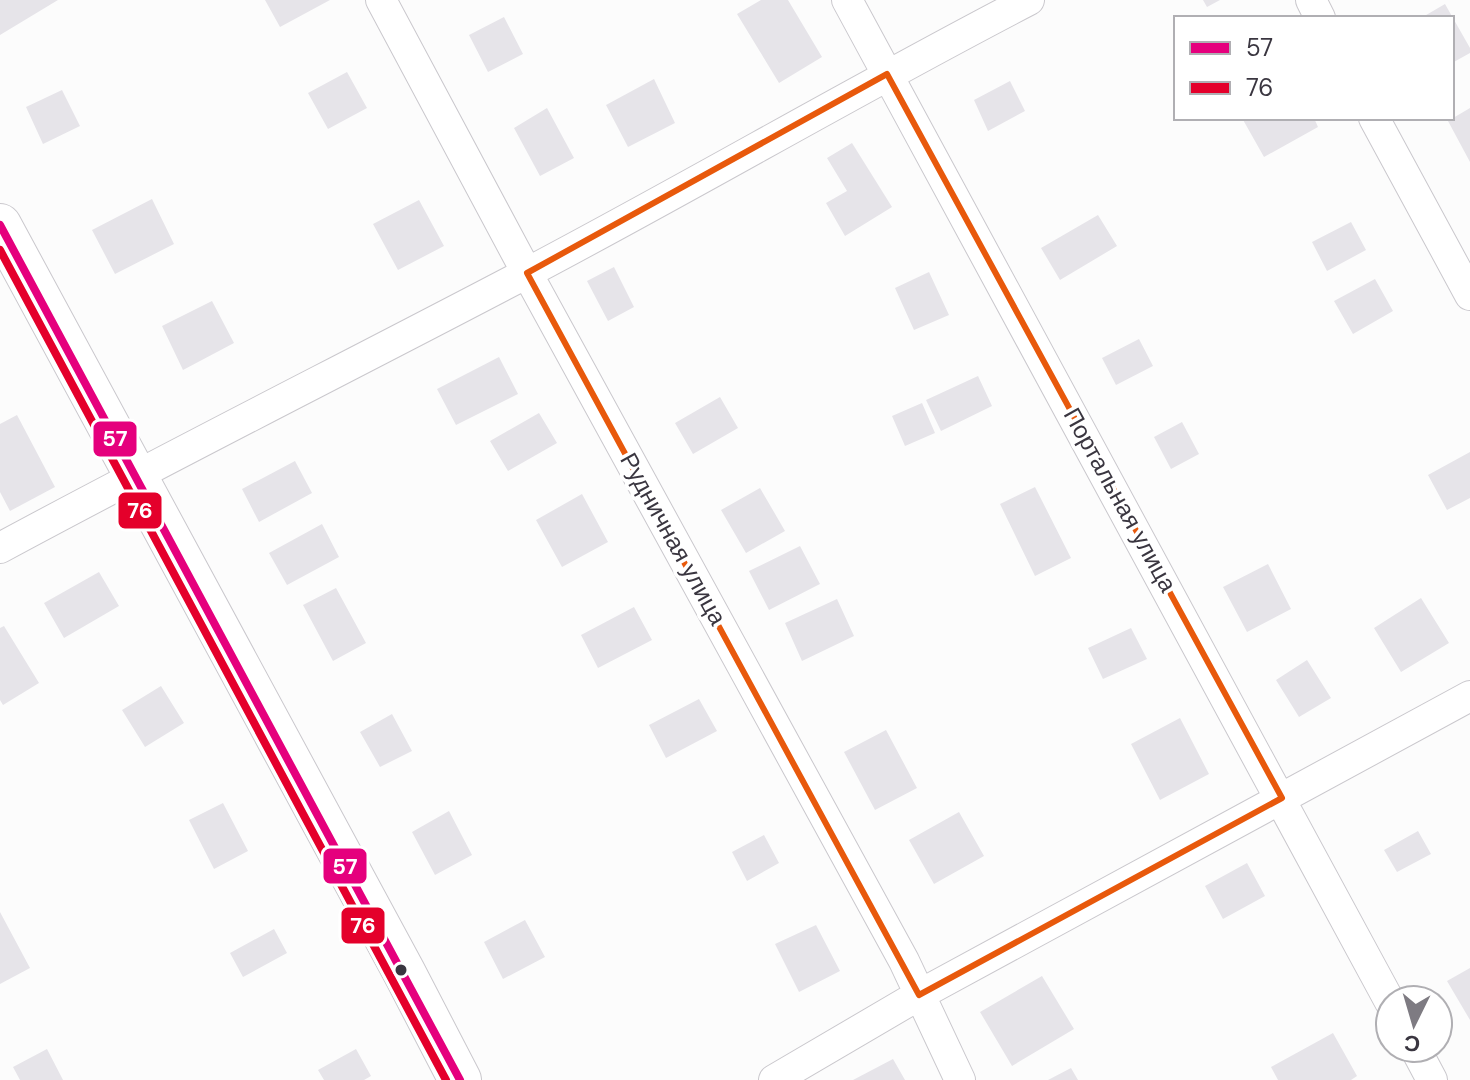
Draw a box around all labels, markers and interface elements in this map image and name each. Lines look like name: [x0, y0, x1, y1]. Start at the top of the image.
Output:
legend: [1174, 16, 1454, 120]
text: 57: [1246, 32, 1273, 63]
text: 76: [1246, 72, 1273, 103]
street label: Портальная улица: [1057, 402, 1184, 598]
line badge: 57: [92, 420, 138, 458]
text: 57: [102, 424, 128, 453]
street label: Рудничная улица: [613, 447, 734, 631]
line badge: 76: [117, 491, 163, 530]
text: 76: [127, 496, 153, 525]
line badge: 57: [322, 847, 368, 885]
text: 57: [332, 852, 358, 881]
line badge: 76: [340, 906, 386, 945]
text: 76: [350, 911, 376, 940]
unlabelled marker: [393, 962, 409, 978]
north arrow: [1374, 984, 1454, 1064]
text: С: [1403, 1028, 1421, 1059]

